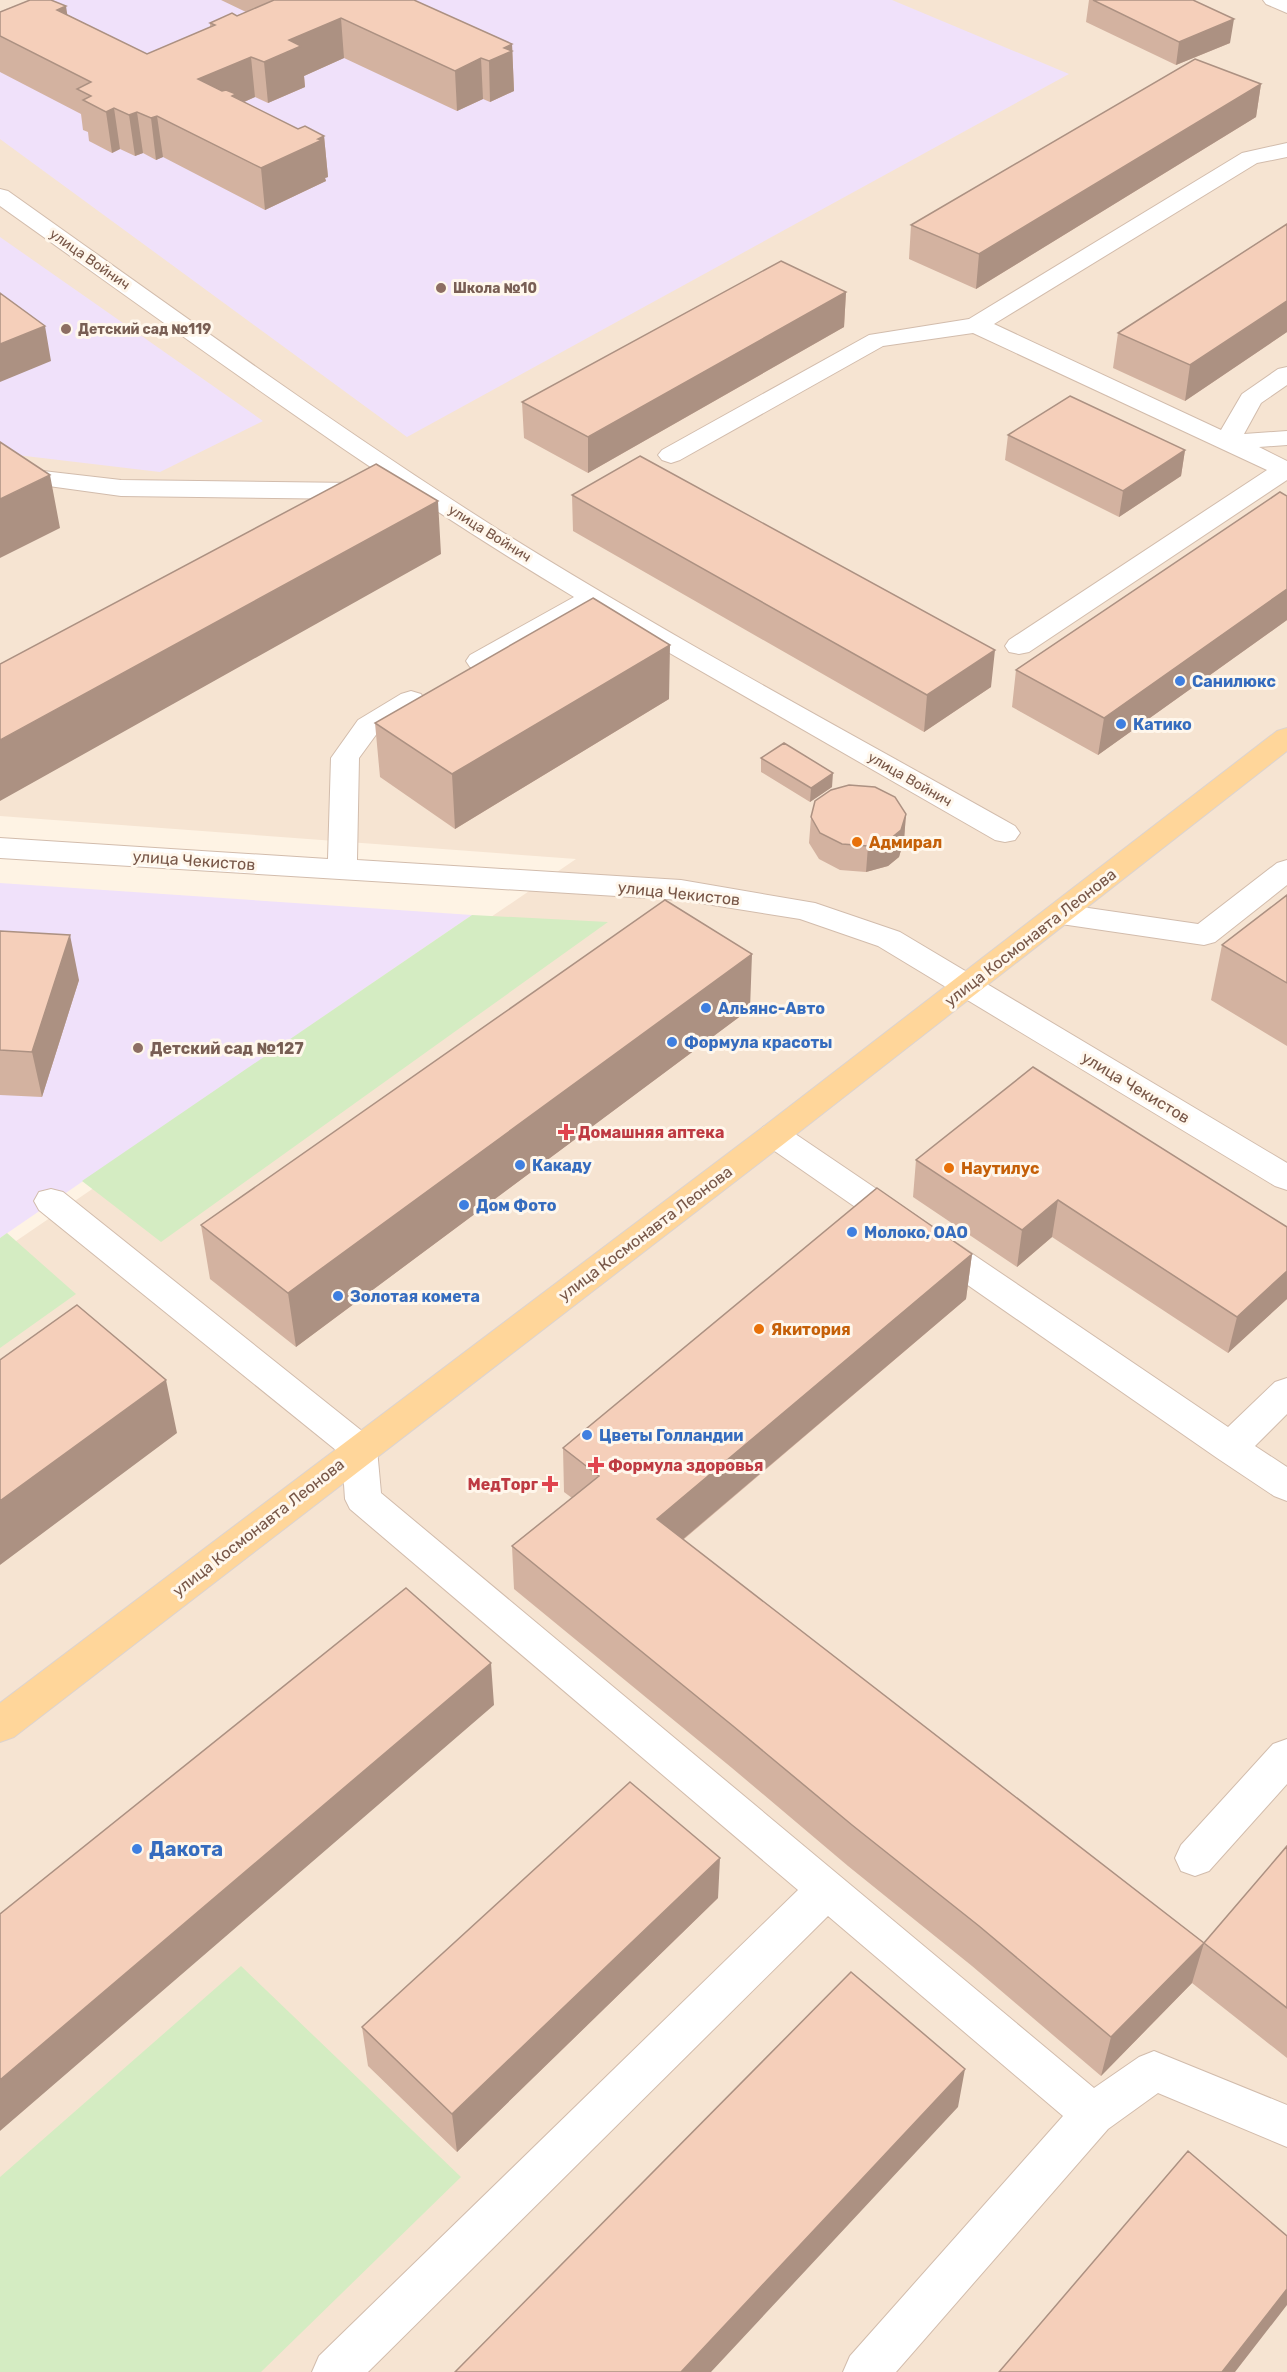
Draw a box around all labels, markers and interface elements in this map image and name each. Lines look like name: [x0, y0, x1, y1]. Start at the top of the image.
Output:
street label: улица Войнич: [46, 225, 133, 293]
place label: Школа №10: [453, 280, 537, 297]
marker: Школа №10: [434, 281, 448, 295]
place label: Детский сад №119: [78, 321, 211, 338]
marker: Детский сад №119: [59, 322, 73, 336]
street label: улица Войнич: [445, 501, 534, 566]
place label: Санилюкс: [1192, 672, 1276, 691]
marker: Санилюкс: [1173, 674, 1187, 688]
place label: Катико: [1133, 715, 1192, 734]
marker: Катико: [1114, 717, 1128, 731]
street label: улица Войнич: [865, 748, 955, 810]
place label: Адмирал: [869, 833, 942, 852]
marker: Адмирал: [850, 835, 864, 849]
street label: улица Чекистов: [132, 847, 256, 874]
street label: улица Космонавта Леонова: [941, 864, 1120, 1010]
street label: улица Чекистов: [617, 878, 741, 909]
place label: Альянс-Авто: [718, 999, 825, 1018]
marker: Альянс-Авто: [699, 1001, 713, 1015]
place label: Формула красоты: [684, 1033, 832, 1052]
marker: Формула красоты: [665, 1035, 679, 1049]
place label: Детский сад №127: [150, 1039, 304, 1058]
marker: Детский сад №127: [131, 1041, 145, 1055]
street label: улица Чекистов: [1078, 1048, 1193, 1127]
place label: Домашняя аптека: [578, 1123, 724, 1142]
marker: Домашняя аптека: [559, 1125, 573, 1139]
place label: Какаду: [532, 1156, 592, 1175]
marker: Какаду: [513, 1158, 527, 1172]
place label: Наутилус: [961, 1159, 1039, 1178]
marker: Наутилус: [942, 1161, 956, 1175]
street label: улица Космонавта Леонова: [555, 1162, 736, 1305]
place label: Дом Фото: [476, 1196, 557, 1215]
marker: Дом Фото: [457, 1198, 471, 1212]
place label: Молоко, ОАО: [864, 1223, 968, 1242]
marker: Молоко, ОАО: [845, 1225, 859, 1239]
place label: Золотая комета: [350, 1287, 480, 1306]
marker: Золотая комета: [331, 1289, 345, 1303]
place label: Якитория: [771, 1320, 851, 1339]
marker: Якитория: [752, 1322, 766, 1336]
place label: Цветы Голландии: [599, 1426, 744, 1445]
marker: Цветы Голландии: [580, 1428, 594, 1442]
street label: улица Космонавта Леонова: [169, 1454, 348, 1600]
place label: Формула здоровья: [608, 1456, 763, 1475]
marker: Формула здоровья: [589, 1458, 603, 1472]
place label: МедТорг: [467, 1475, 539, 1494]
marker: МедТорг: [543, 1477, 557, 1491]
place label: Дакота: [149, 1837, 223, 1861]
marker: Дакота: [130, 1842, 144, 1856]

